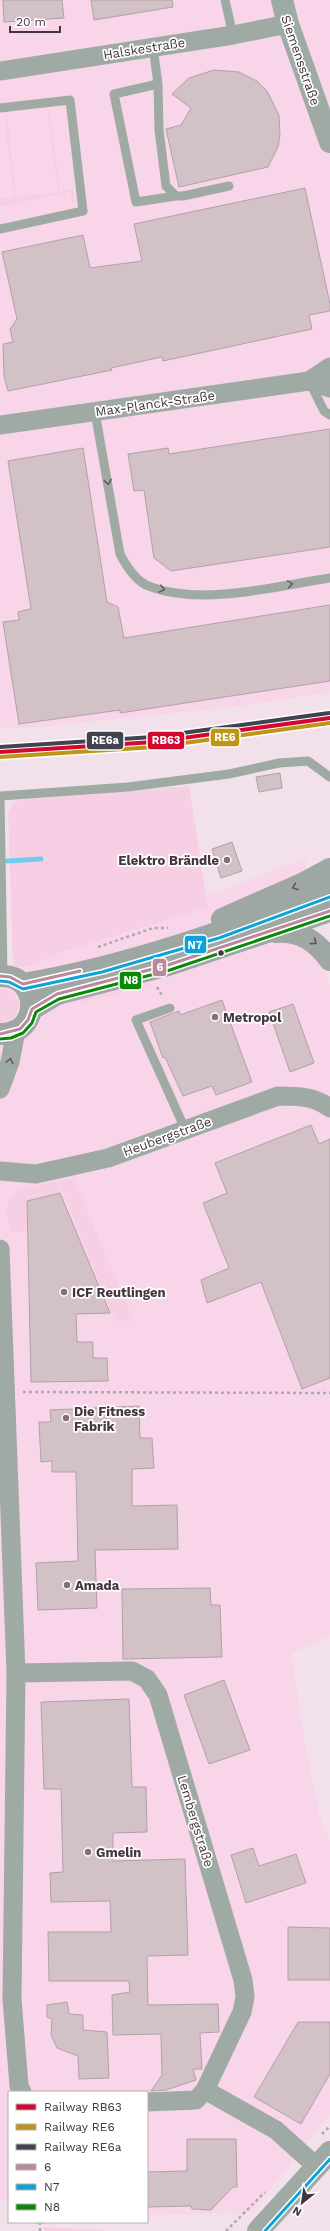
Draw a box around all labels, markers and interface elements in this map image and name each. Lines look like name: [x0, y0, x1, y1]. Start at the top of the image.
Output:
scale bar: [10, 8, 60, 34]
street label: Siemensstraße: [278, 13, 323, 107]
text: 20 m: [16, 15, 46, 29]
street label: Halskestraße: [102, 35, 186, 62]
street label: Max-Planck-Straße: [94, 388, 216, 419]
one-way arrow: [103, 479, 112, 486]
one-way arrow: [287, 580, 293, 589]
one-way arrow: [159, 585, 165, 593]
line badge: RE6: [210, 728, 240, 747]
line badge: RE6a: [86, 731, 124, 750]
line badge: RB63: [147, 731, 185, 750]
text: RE6: [214, 731, 236, 744]
text: RE6a: [91, 734, 119, 747]
text: RB63: [152, 734, 181, 747]
place label: Elektro Brändle: [118, 853, 219, 868]
marker: Elektro Brändle: [222, 855, 232, 865]
one-way arrow: [292, 882, 300, 890]
line badge: N7: [184, 935, 207, 954]
one-way arrow: [309, 938, 316, 945]
text: N7: [188, 939, 203, 952]
unlabelled marker: [216, 948, 226, 958]
line badge: 6: [152, 958, 167, 977]
text: 6: [157, 961, 164, 974]
line badge: N8: [119, 971, 142, 990]
text: N8: [123, 974, 139, 987]
place label: Metropol: [223, 1010, 282, 1025]
marker: Metropol: [210, 1012, 220, 1022]
one-way arrow: [5, 1058, 14, 1065]
street label: Heubergstraße: [121, 1114, 213, 1159]
place label: ICF Reutlingen: [72, 1285, 166, 1300]
marker: ICF Reutlingen: [59, 1287, 69, 1297]
place label: Die Fitness Fabrik: [74, 1404, 145, 1434]
marker: Die Fitness Fabrik: [61, 1413, 71, 1423]
place label: Amada: [75, 1578, 120, 1593]
marker: Amada: [62, 1580, 72, 1590]
street label: Lembergstraße: [174, 1773, 217, 1869]
place label: Gmelin: [96, 1845, 141, 1860]
marker: Gmelin: [83, 1847, 93, 1857]
legend: [8, 2091, 148, 2223]
text: Railway RB63: [44, 2100, 122, 2114]
text: Railway RE6: [44, 2120, 115, 2134]
text: Railway RE6a: [44, 2140, 122, 2154]
text: 6: [44, 2160, 51, 2174]
text: N7: [44, 2180, 60, 2194]
north arrow: [282, 2183, 322, 2223]
text: N8: [44, 2200, 60, 2214]
text: N: [290, 2204, 304, 2219]

